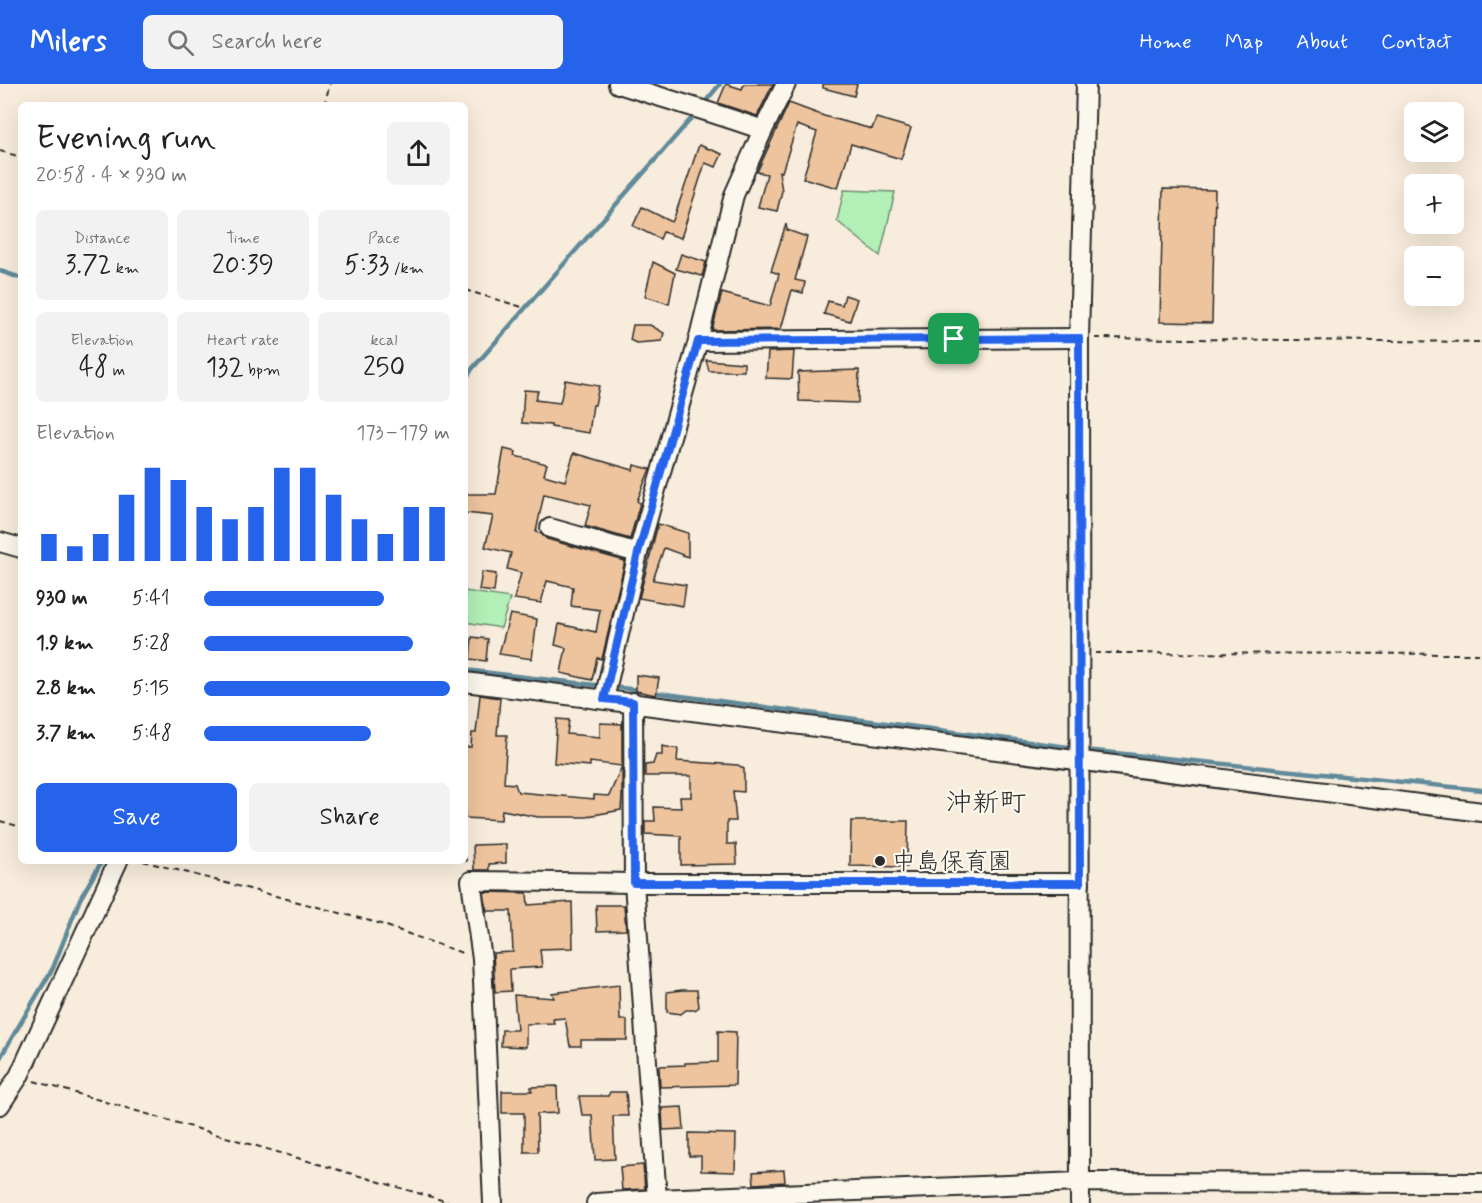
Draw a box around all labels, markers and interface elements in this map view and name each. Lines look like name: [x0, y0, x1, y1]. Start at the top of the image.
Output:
search box: [143, 15, 563, 69]
text: Milers: [30, 24, 107, 61]
icon: search: [164, 26, 197, 59]
text: Search here: [212, 28, 322, 56]
text: Home: [1140, 28, 1192, 56]
text: Map: [1225, 28, 1263, 56]
text: About: [1296, 28, 1348, 56]
text: Contact: [1381, 28, 1452, 56]
map controls: [1404, 102, 1464, 306]
button: layers: [1404, 102, 1464, 162]
text: Evening run: [36, 117, 216, 161]
button: share: [387, 122, 450, 185]
text: 20:58 · 4 × 930 m: [36, 162, 187, 189]
button: +: [1404, 174, 1464, 234]
text: Distance: [74, 228, 130, 249]
text: Time: [226, 228, 260, 249]
text: Pace: [368, 228, 400, 249]
button: −: [1404, 246, 1464, 306]
text: 3.72: [65, 249, 112, 283]
text: 20:39: [212, 249, 274, 283]
text: 5:33: [344, 249, 389, 283]
text: km: [112, 258, 139, 279]
text: /km: [389, 258, 424, 279]
pin: [928, 313, 979, 364]
icon: arrive: [937, 322, 970, 355]
text: Elevation: [71, 330, 134, 351]
text: Heart rate: [207, 330, 279, 351]
text: kcal: [371, 330, 397, 351]
text: 48: [79, 351, 108, 385]
text: 132: [206, 351, 244, 385]
text: 250: [363, 351, 405, 385]
text: m: [108, 360, 125, 381]
text: bpm: [244, 360, 280, 381]
text: Elevation: [36, 420, 115, 447]
text: 173–179 m: [357, 420, 450, 447]
text: 930 m: [36, 585, 88, 612]
text: 5:41: [132, 585, 170, 612]
text: 1.9 km: [36, 630, 94, 657]
text: 5:28: [132, 630, 170, 657]
text: 2.8 km: [36, 675, 96, 702]
text: 5:15: [132, 675, 169, 702]
text: 3.7 km: [36, 720, 96, 747]
text: 5:48: [132, 720, 172, 747]
button: Save: [36, 783, 237, 852]
button: Share: [249, 783, 450, 852]
district label: 沖新町: [946, 786, 1027, 821]
place label: 中島保育園: [892, 847, 1012, 878]
marker: 中島保育園: [873, 854, 887, 868]

